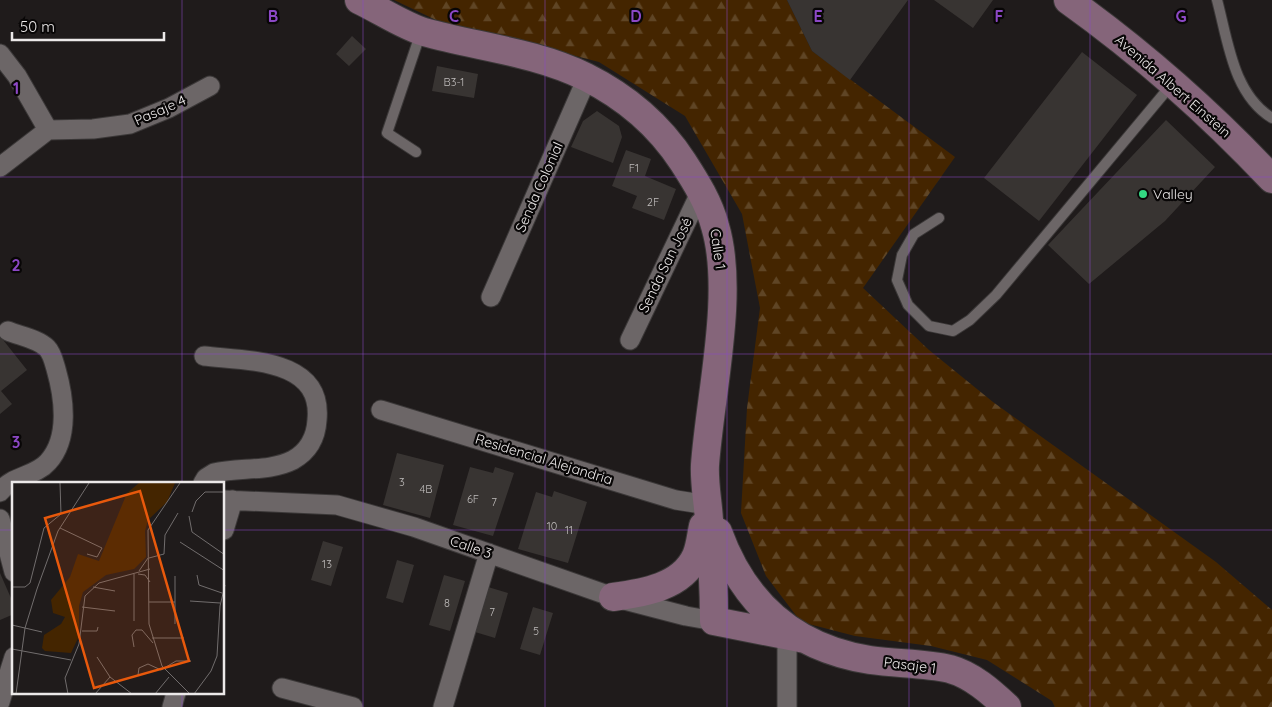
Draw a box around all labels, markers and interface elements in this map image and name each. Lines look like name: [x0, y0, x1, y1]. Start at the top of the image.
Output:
text: B: [268, 6, 278, 26]
text: C: [449, 6, 459, 26]
text: D: [630, 6, 642, 26]
text: E: [813, 6, 823, 26]
text: F: [995, 6, 1004, 26]
text: G: [1175, 6, 1187, 26]
scale bar: [12, 10, 165, 42]
text: 50 m: [20, 17, 55, 36]
street label: Avenida Albert Einstein: [1111, 31, 1235, 141]
house number: B3-1: [444, 75, 464, 89]
text: 1: [13, 78, 19, 98]
street label: Pasaje 4: [131, 91, 189, 129]
street label: Senda Colonial: [511, 139, 567, 235]
house number: F1: [629, 161, 639, 175]
place label: Valley: [1153, 185, 1193, 203]
marker: Valley: [1137, 188, 1149, 200]
house number: 2F: [647, 195, 659, 209]
street label: Senda San José: [634, 214, 696, 316]
street label: Calle 1: [706, 228, 730, 270]
text: 2: [11, 255, 21, 275]
street label: Residencial Alejandria: [473, 430, 615, 488]
text: 3: [12, 432, 20, 452]
house number: 3: [399, 475, 405, 489]
inset map: [12, 482, 225, 694]
house number: 4B: [420, 482, 432, 496]
house number: 6F: [467, 492, 479, 506]
house number: 7: [491, 495, 497, 509]
house number: 10: [547, 519, 557, 533]
house number: 11: [565, 523, 573, 537]
street label: Calle 3: [448, 531, 494, 563]
house number: 13: [322, 557, 332, 571]
house number: 8: [444, 596, 450, 610]
house number: 7: [489, 605, 495, 619]
house number: 5: [533, 624, 539, 638]
street label: Pasaje 1: [883, 653, 937, 677]

